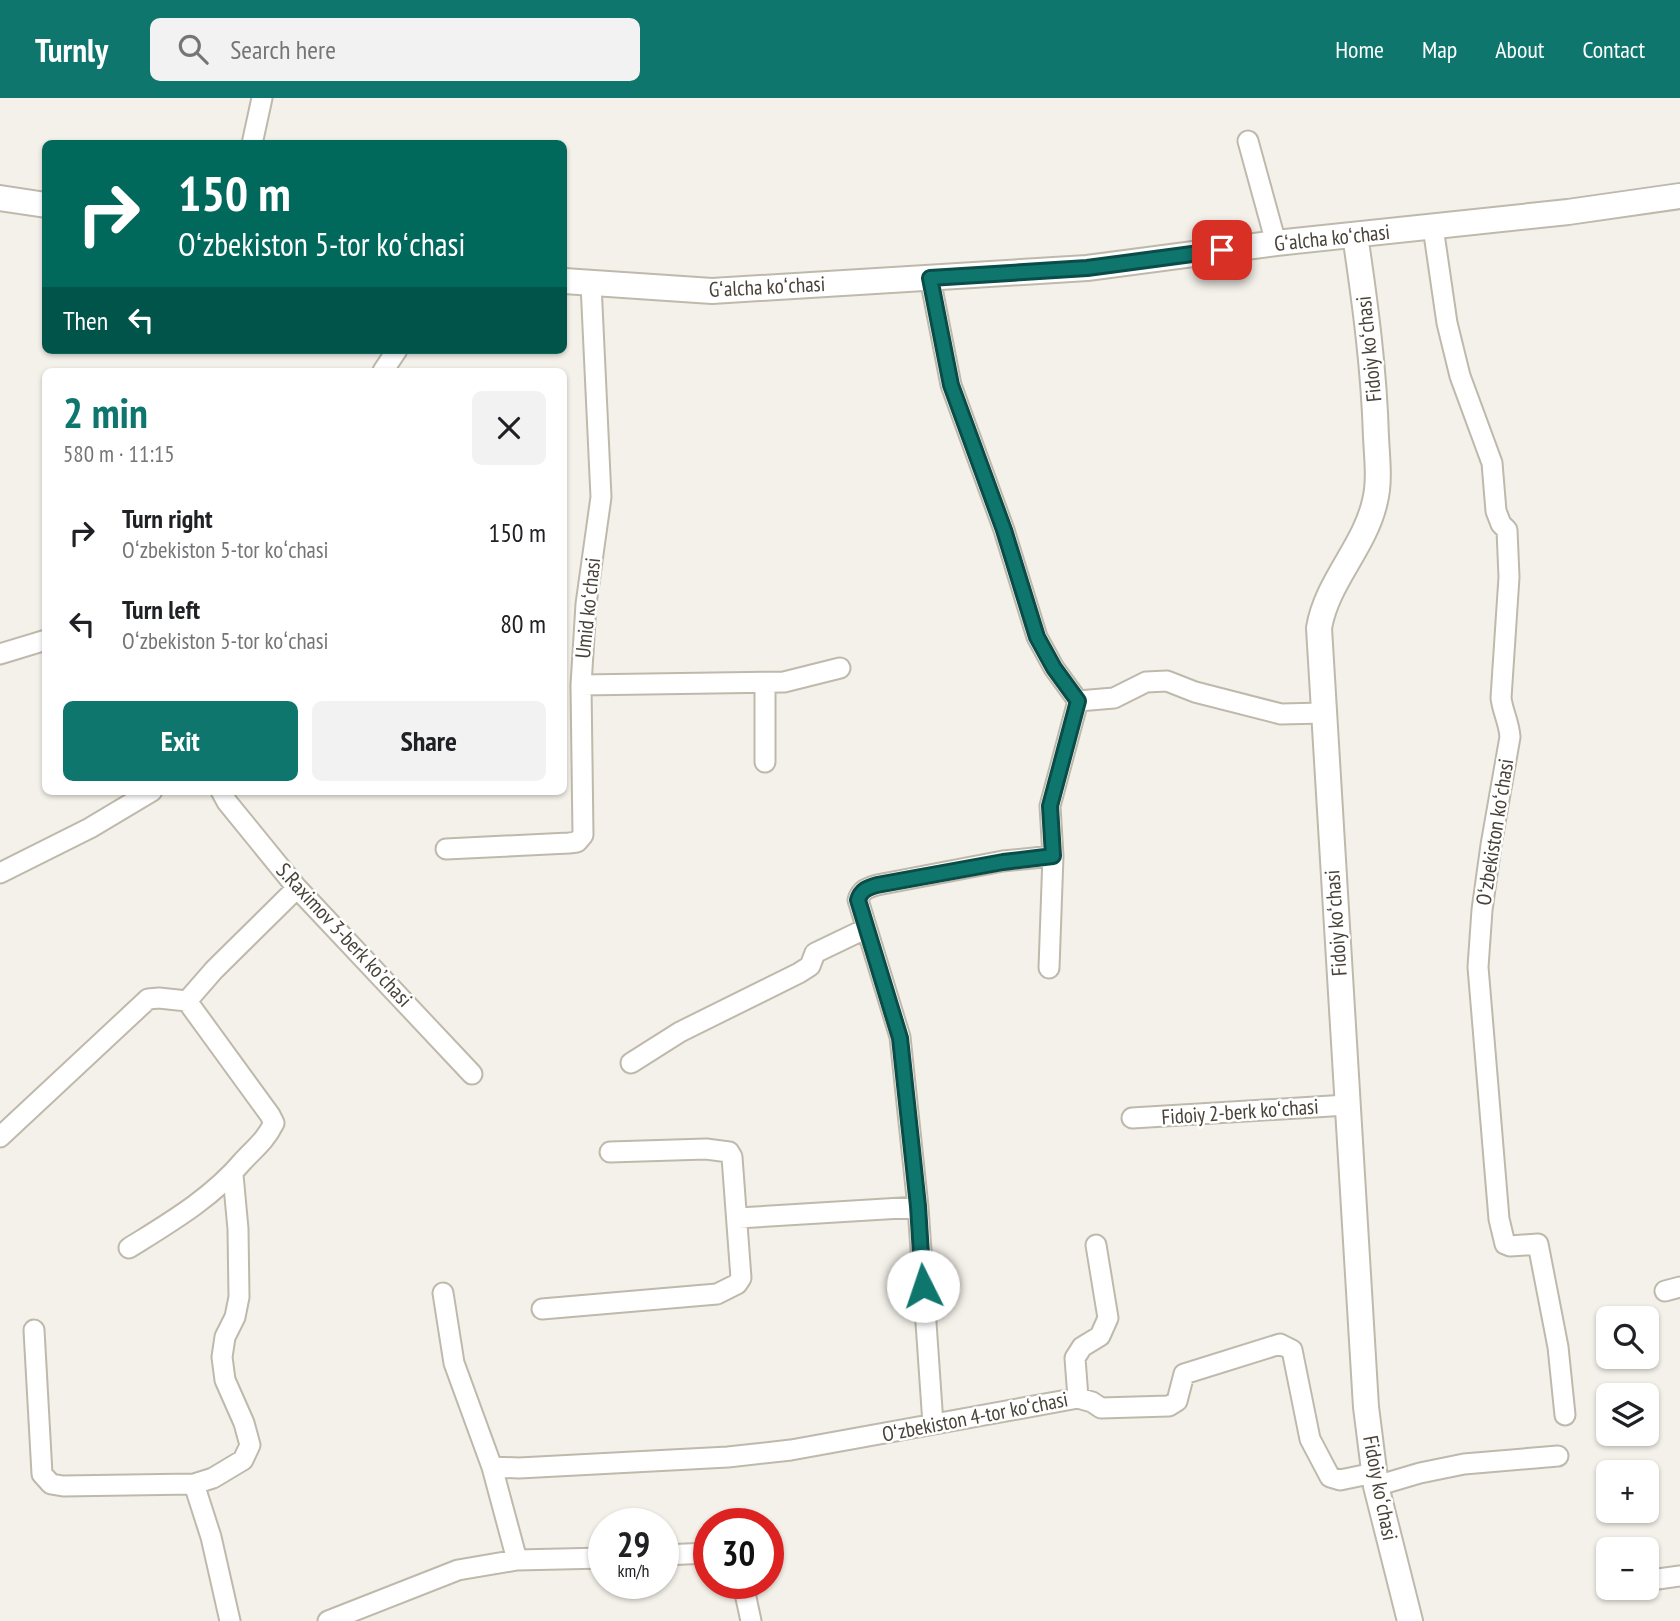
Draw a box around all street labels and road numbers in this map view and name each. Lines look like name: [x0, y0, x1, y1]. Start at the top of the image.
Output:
street label: Gʻalcha koʻchasi: [1273, 218, 1391, 257]
street label: Gʻalcha koʻchasi: [708, 270, 826, 303]
street label: Fidoiy koʻchasi: [1350, 295, 1387, 403]
street label: Umid koʻchasi: [569, 556, 606, 660]
street label: Oʻzbekiston koʻchasi: [1470, 757, 1519, 907]
street label: S.Raximov 3-berk koʼchasi: [271, 857, 418, 1012]
street label: Fidoiy koʻchasi: [1318, 869, 1353, 977]
street label: Fidoiy 2-berk koʻchasi: [1161, 1093, 1319, 1130]
street label: Oʻzbekiston 4-tor koʻchasi: [880, 1385, 1070, 1448]
street label: Fidoiy koʻchasi: [1357, 1433, 1404, 1543]

